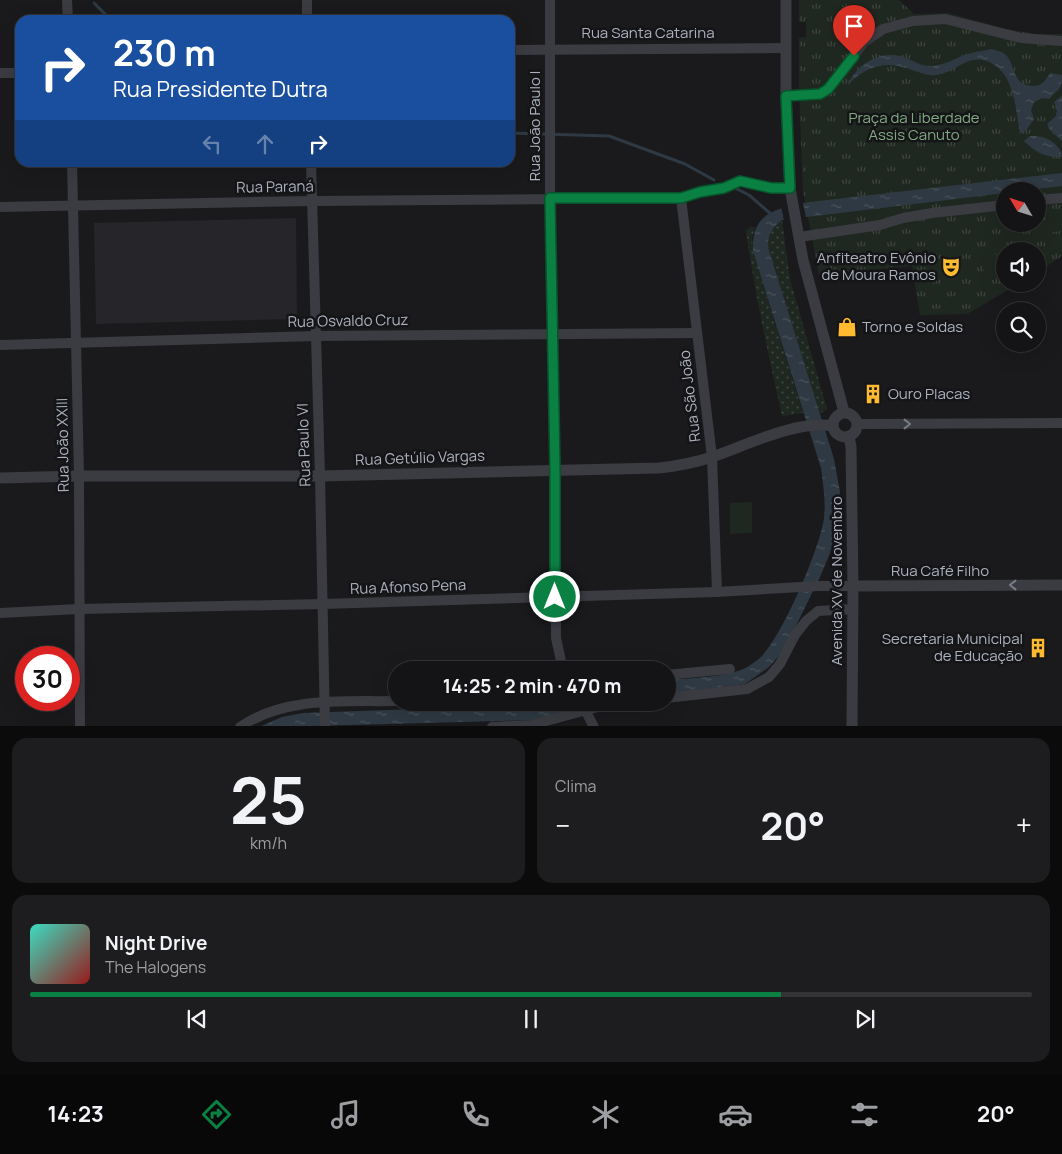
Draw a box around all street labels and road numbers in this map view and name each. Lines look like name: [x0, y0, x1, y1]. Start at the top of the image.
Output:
street label: Rua Santa Catarina: [581, 22, 715, 43]
street label: Rua João Paulo I: [524, 71, 545, 181]
street label: Rua Paraná: [236, 175, 314, 198]
street label: Rua Osvaldo Cruz: [287, 309, 409, 332]
street label: Rua São João: [673, 349, 706, 443]
street label: Rua João XXIII: [51, 398, 74, 492]
street label: Rua Paulo VI: [292, 403, 315, 487]
street label: Rua Getúlio Vargas: [355, 445, 485, 470]
street label: Avenida XV de Novembro: [826, 496, 847, 666]
street label: Rua Café Filho: [891, 560, 989, 581]
street label: Rua Afonso Pena: [350, 574, 466, 599]

